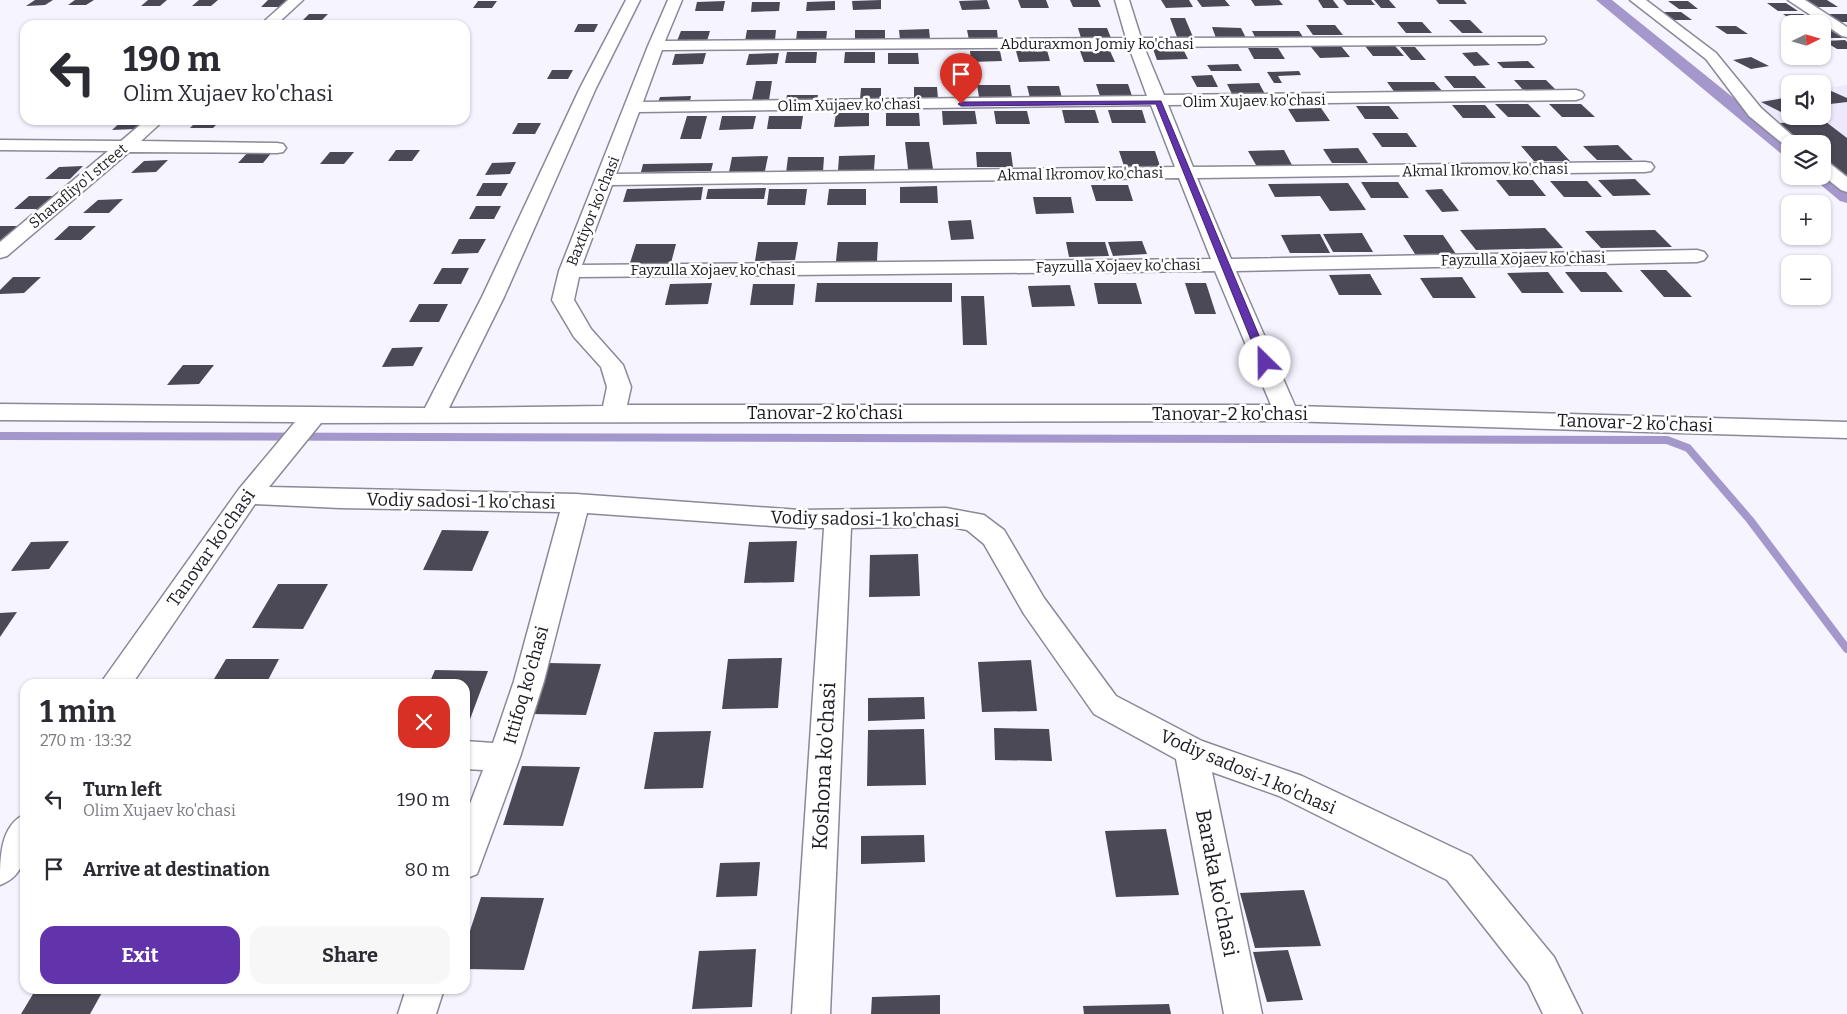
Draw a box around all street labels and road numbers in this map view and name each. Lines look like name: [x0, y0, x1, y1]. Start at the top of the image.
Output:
street label: Abduraxmon Jomiy ko'chasi: [1000, 35, 1194, 53]
street label: Olim Xujaev ko'chasi: [1182, 91, 1326, 111]
street label: Olim Xujaev ko'chasi: [777, 95, 921, 115]
street label: Sharafliyo'l street: [25, 139, 131, 232]
street label: Baxtiyor ko'chasi: [563, 153, 623, 269]
street label: Akmal Ikromov ko'chasi: [1402, 160, 1569, 180]
street label: Akmal Ikromov ko'chasi: [997, 164, 1164, 184]
street label: Fayzulla Xojaev ko'chasi: [1440, 249, 1606, 269]
street label: Fayzulla Xojaev ko'chasi: [1035, 256, 1201, 276]
street label: Fayzulla Xojaev ko'chasi: [631, 261, 796, 279]
street label: Tanovar-2 ko'chasi: [747, 402, 903, 424]
street label: Tanovar-2 ko'chasi: [1152, 403, 1308, 425]
street label: Tanovar-2 ko'chasi: [1557, 409, 1713, 437]
street label: Tanovar ko'chasi: [162, 485, 260, 611]
street label: Vodiy sadosi-1 ko'chasi: [366, 488, 556, 514]
street label: Vodiy sadosi-1 ko'chasi: [770, 506, 960, 532]
street label: Ittifoq ko'chasi: [499, 623, 553, 747]
street label: Koshona ko'chasi: [807, 681, 841, 851]
street label: Vodiy sadosi-1 ko'chasi: [1157, 725, 1339, 819]
street label: Baraka ko'chasi: [1190, 807, 1244, 959]

